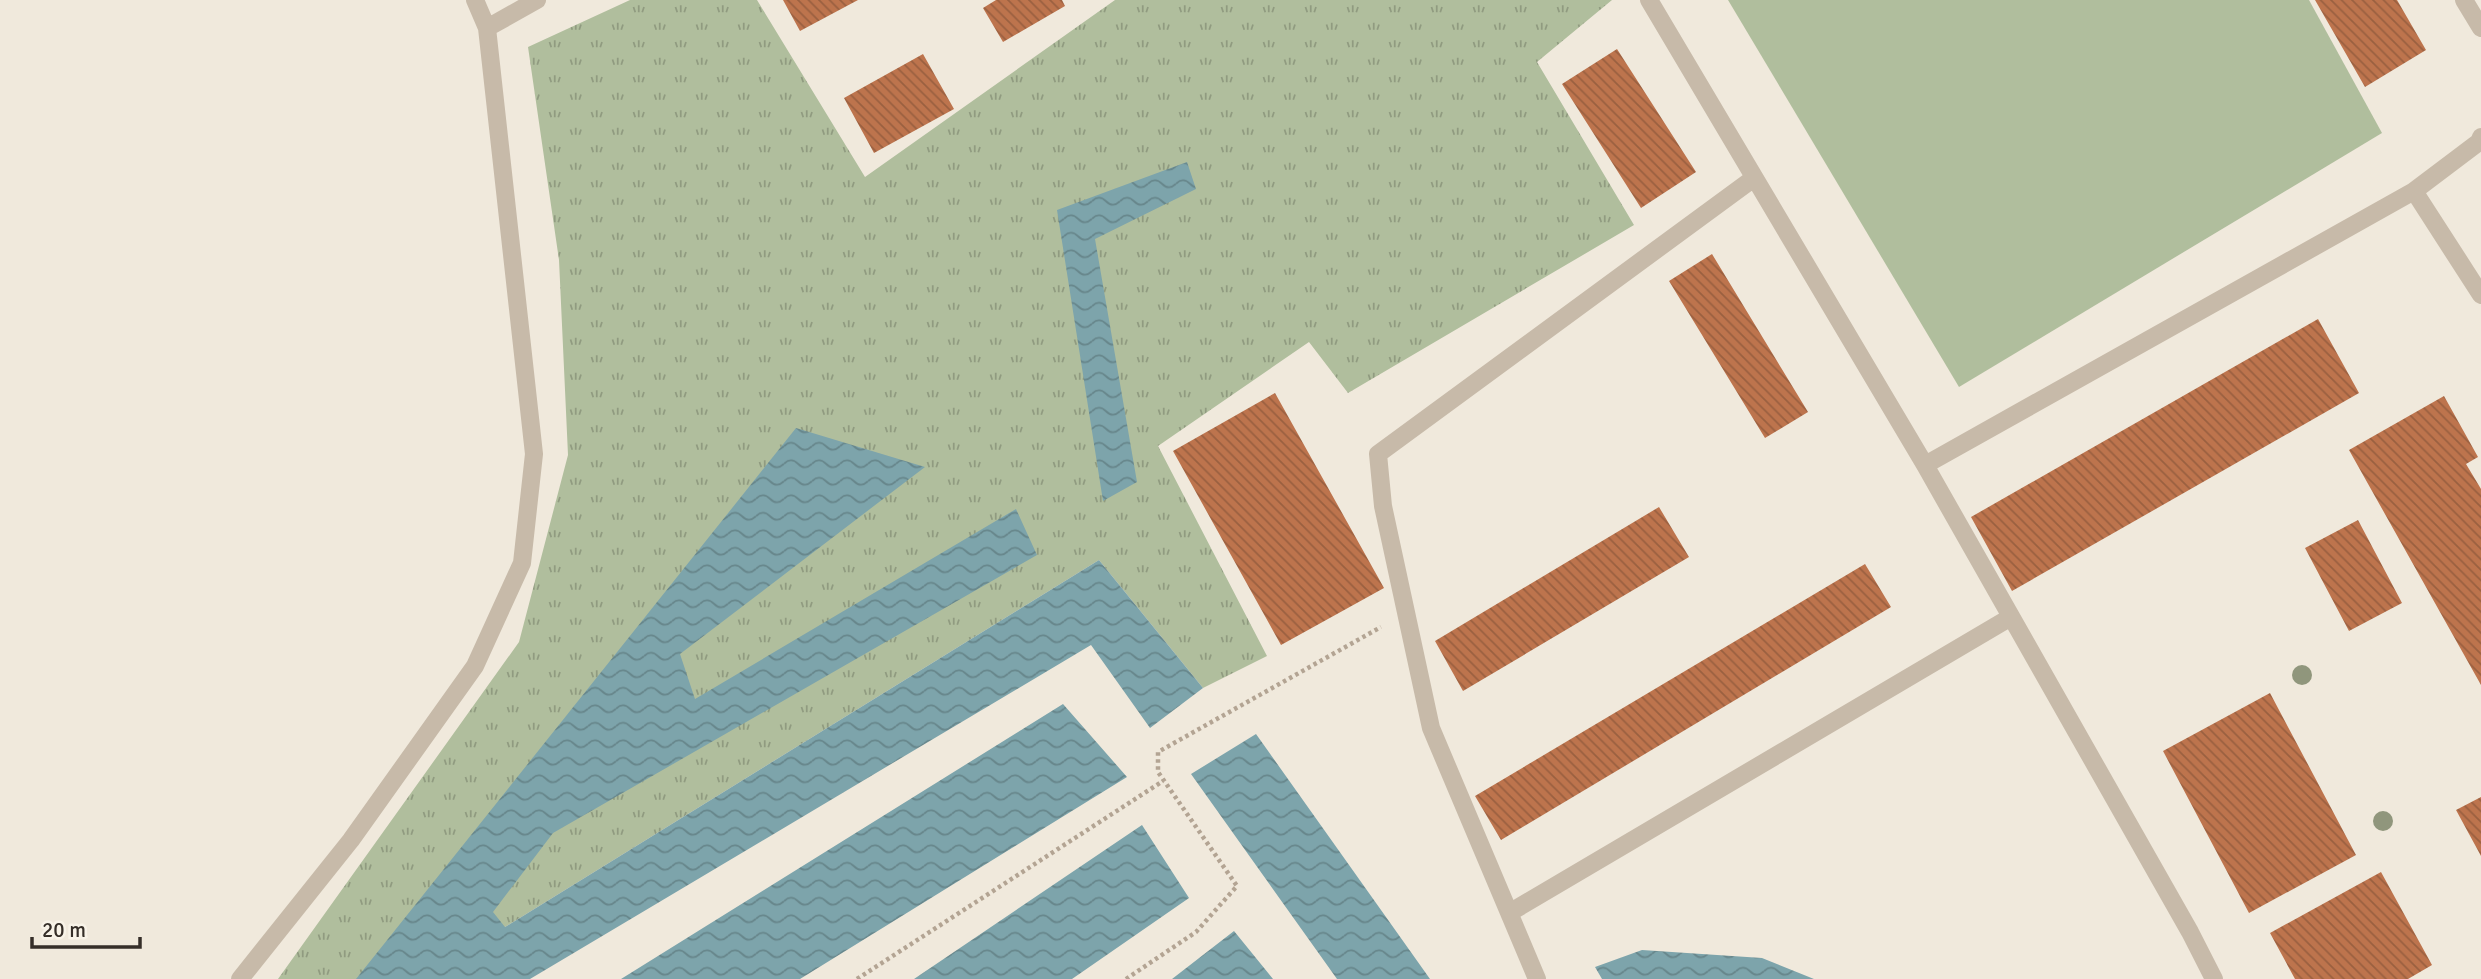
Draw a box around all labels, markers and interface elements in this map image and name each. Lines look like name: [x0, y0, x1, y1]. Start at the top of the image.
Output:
scale bar: [32, 906, 140, 950]
text: 20 m: [42, 917, 86, 943]

